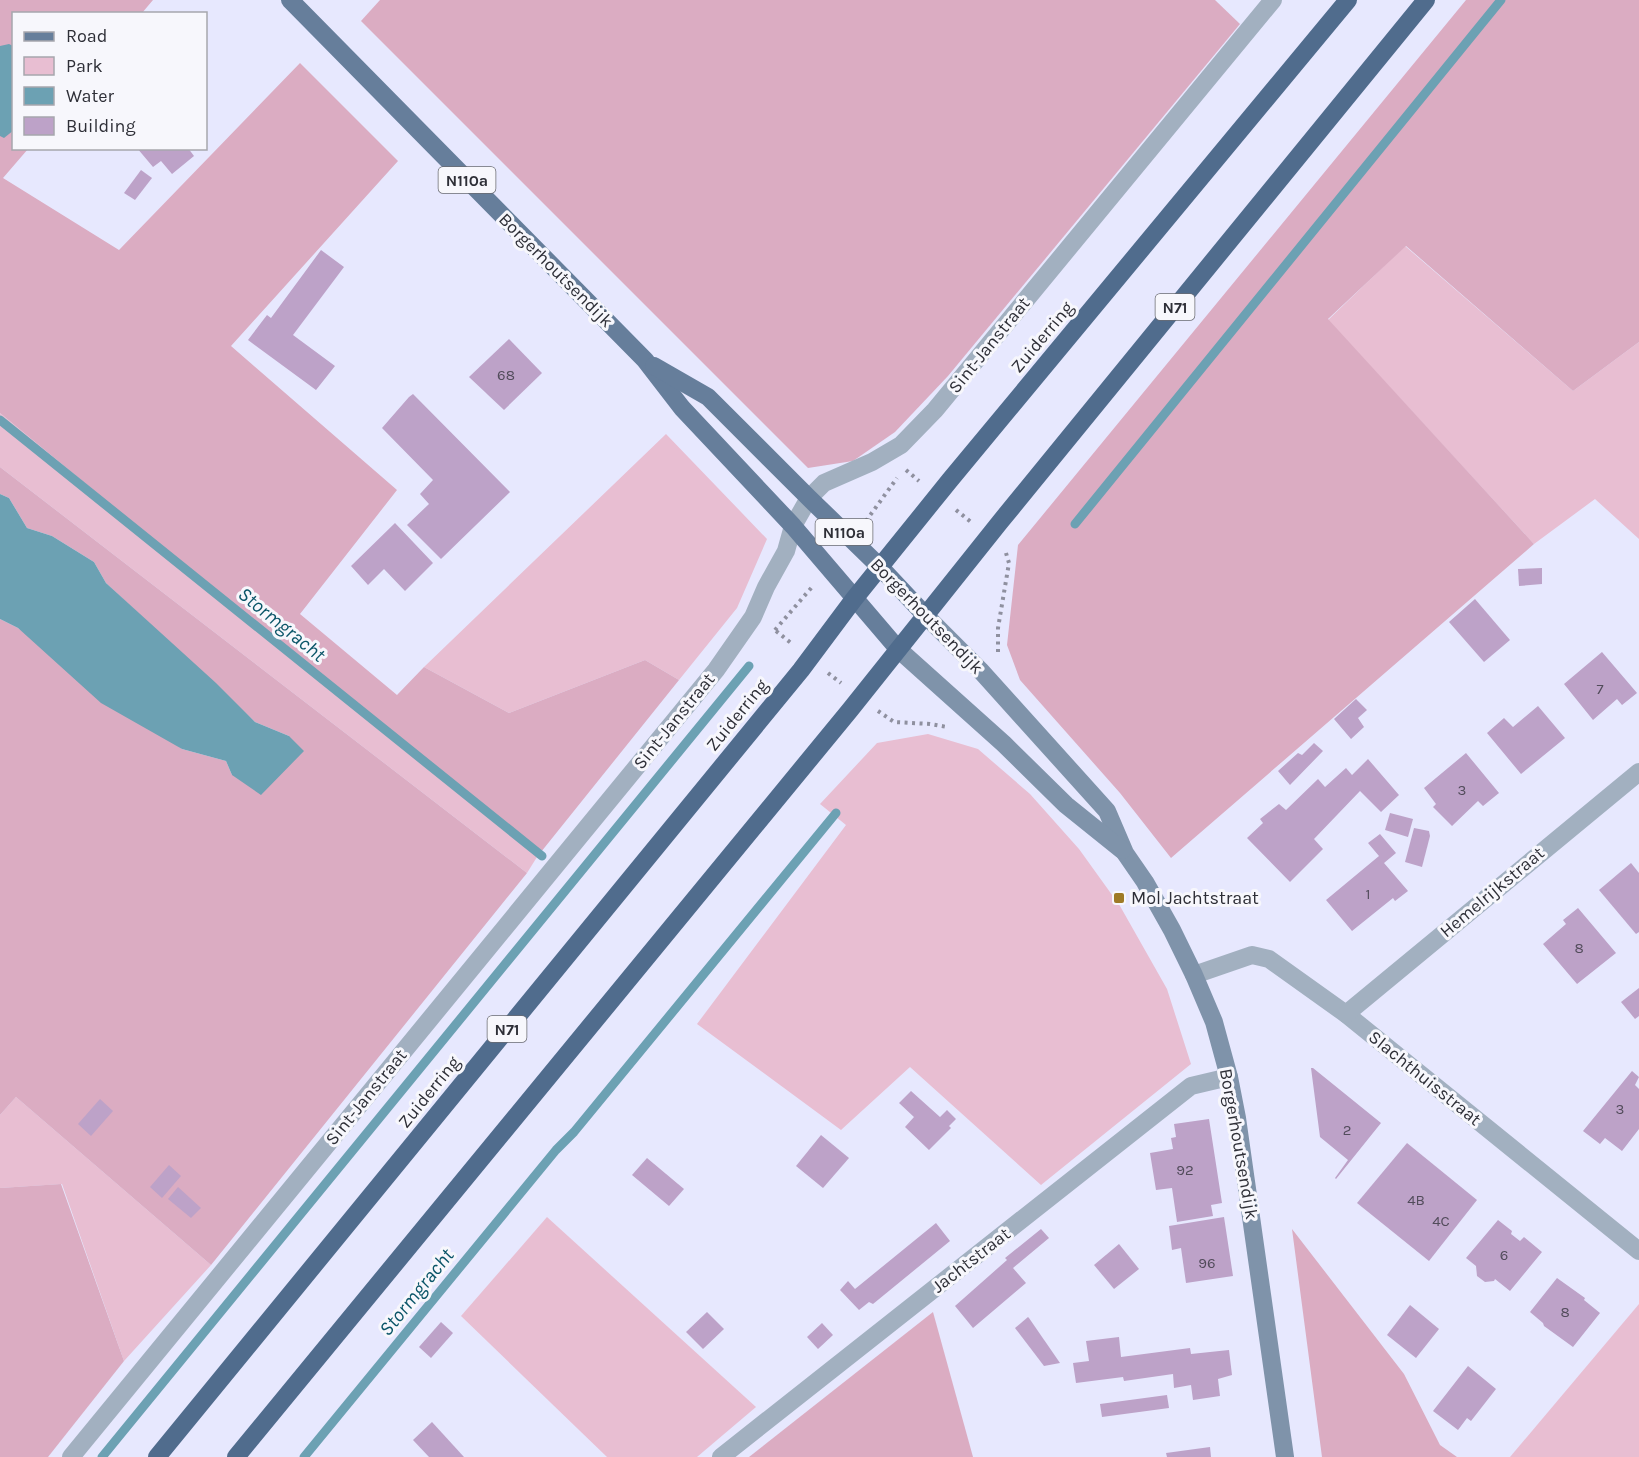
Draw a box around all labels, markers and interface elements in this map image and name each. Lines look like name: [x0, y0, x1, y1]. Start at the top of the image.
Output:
legend: [12, 12, 207, 150]
text: Road: [66, 25, 107, 47]
text: Park: [66, 55, 103, 77]
text: Water: [66, 85, 114, 107]
text: Building: [66, 115, 136, 137]
road number: N110a: [438, 167, 496, 193]
street label: Borgerhoutsendijk: [494, 208, 618, 332]
street label: Sint-Janstraat: [943, 292, 1035, 398]
road number: N71: [1156, 294, 1194, 320]
street label: Zuiderring: [1006, 297, 1078, 377]
house number: 68: [497, 366, 515, 384]
road number: N110a: [816, 519, 872, 545]
street label: Borgerhoutsendijk: [866, 553, 988, 679]
water label: Stormgracht: [234, 582, 330, 667]
street label: Sint-Janstraat: [628, 668, 720, 774]
street label: Zuiderring: [701, 675, 773, 755]
house number: 7: [1596, 680, 1604, 698]
house number: 3: [1458, 781, 1466, 799]
street label: Hemelrijkstraat: [1435, 842, 1549, 942]
house number: 1: [1366, 885, 1370, 903]
place label: Mol Jachtstraat: [1131, 887, 1259, 909]
marker: Mol Jachtstraat: [1112, 891, 1126, 905]
house number: 8: [1574, 939, 1584, 957]
road number: N71: [488, 1016, 526, 1042]
street label: Slachthuisstraat: [1364, 1026, 1486, 1130]
street label: Sint-Janstraat: [320, 1044, 412, 1150]
street label: Zuiderring: [393, 1052, 465, 1132]
street label: Borgerhoutsendijk: [1215, 1067, 1263, 1221]
house number: 3: [1616, 1100, 1624, 1118]
house number: 2: [1343, 1121, 1351, 1139]
house number: 92: [1176, 1161, 1194, 1179]
house number: 4B: [1407, 1191, 1425, 1209]
house number: 4C: [1432, 1212, 1450, 1230]
street label: Jachtstraat: [927, 1222, 1015, 1297]
water label: Stormgracht: [374, 1244, 459, 1340]
house number: 6: [1500, 1246, 1508, 1264]
house number: 96: [1198, 1254, 1216, 1272]
house number: 8: [1560, 1303, 1570, 1321]

